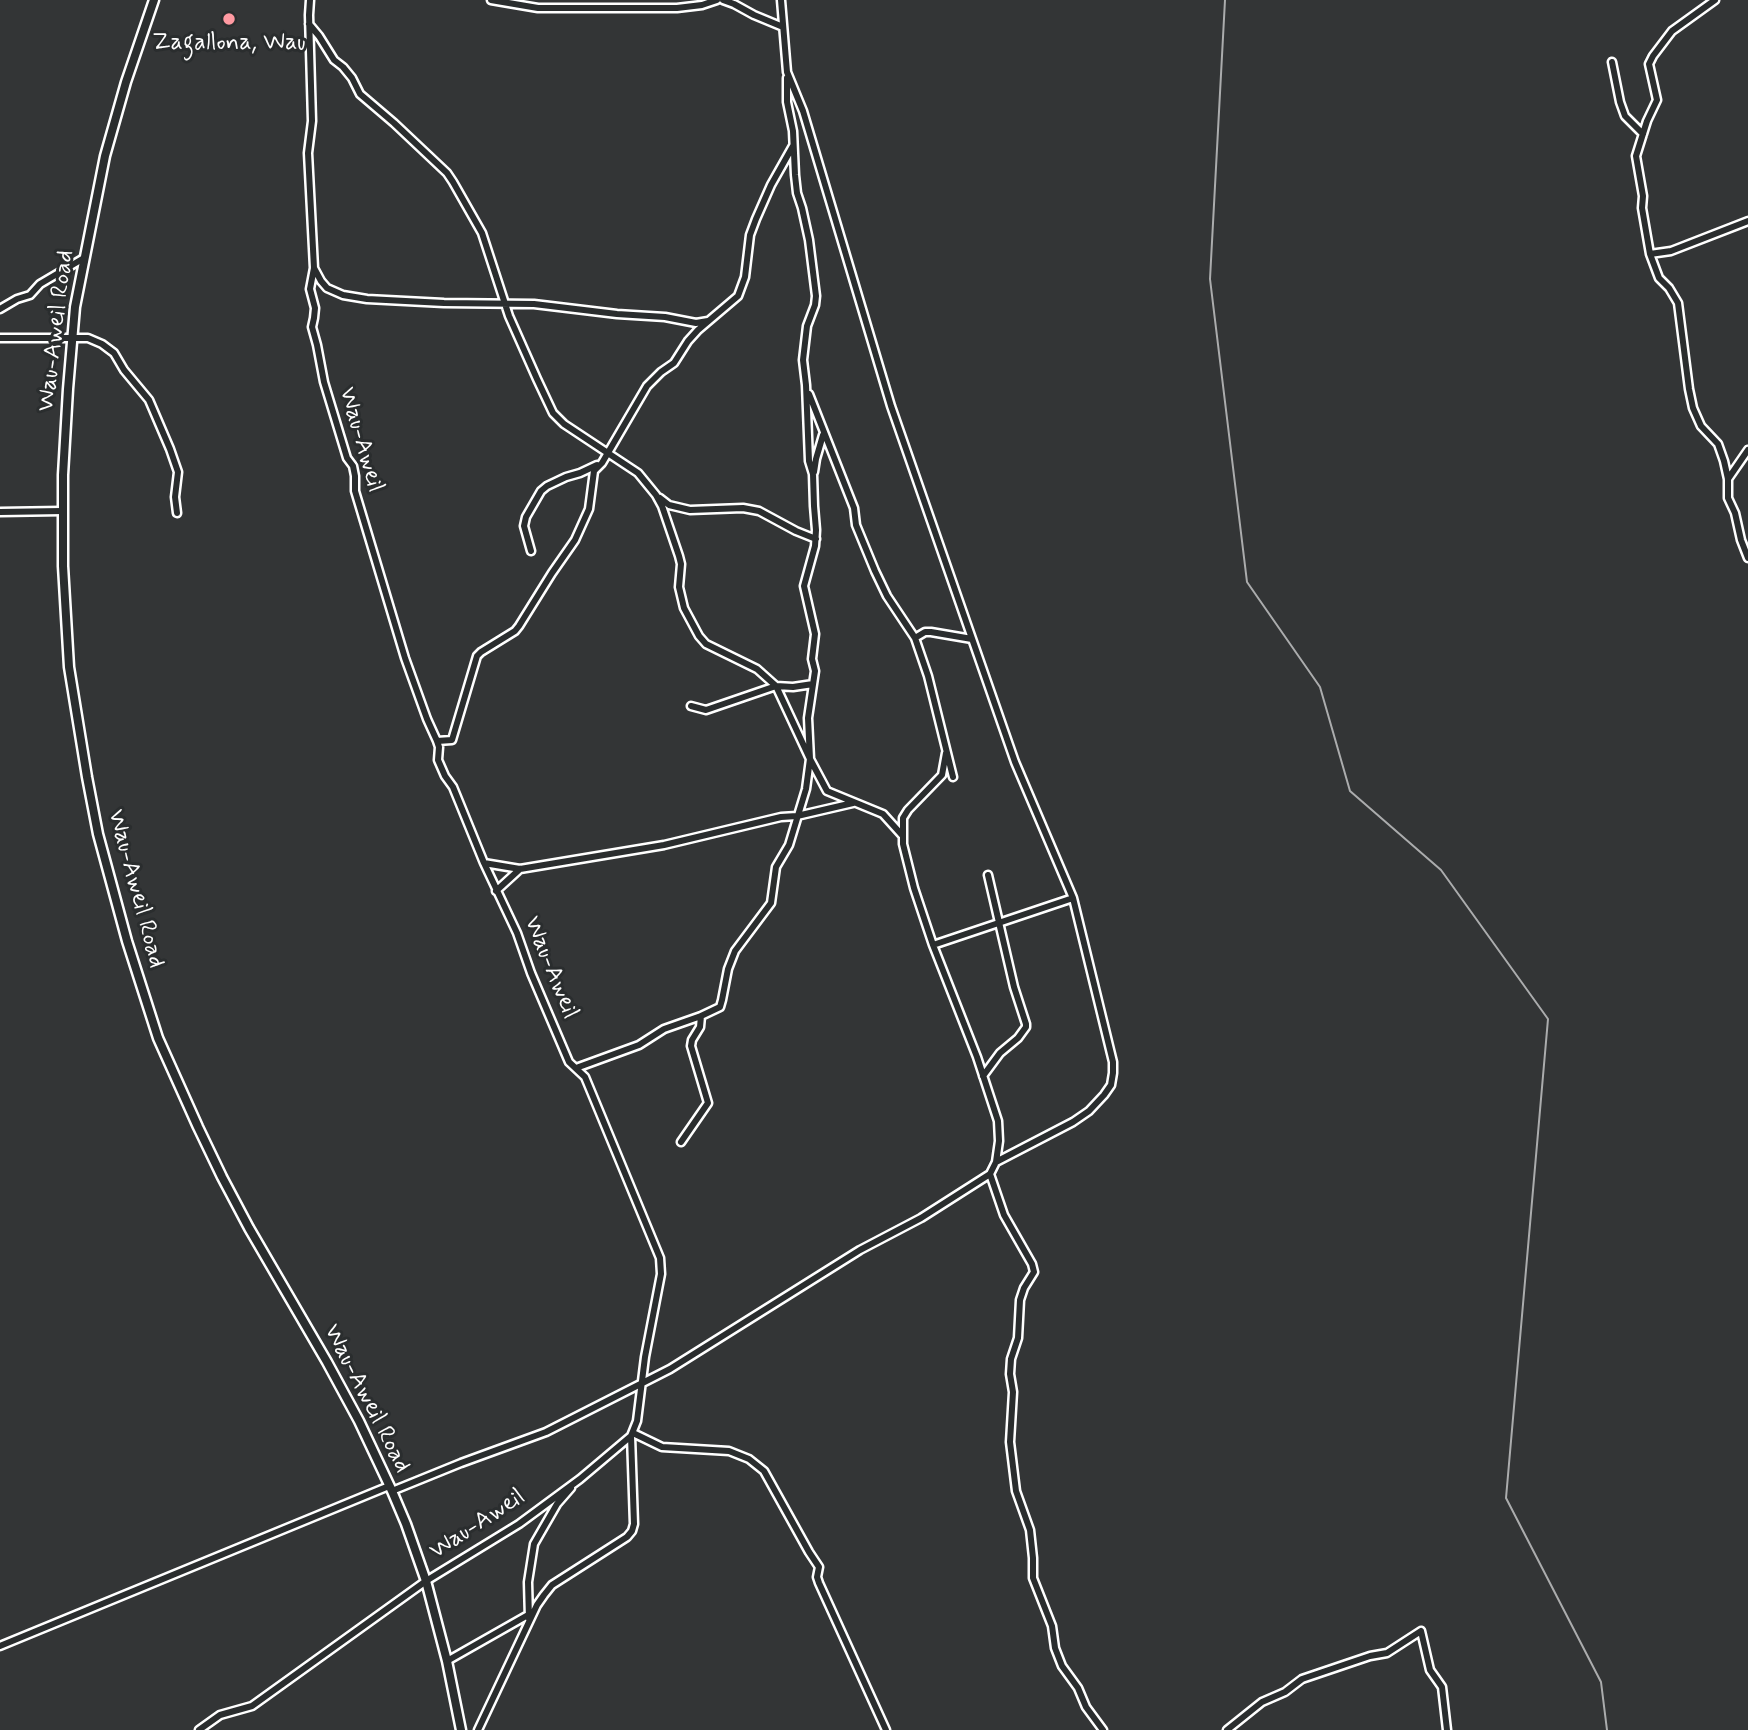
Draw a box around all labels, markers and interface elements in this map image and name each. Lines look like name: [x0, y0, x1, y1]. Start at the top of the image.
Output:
marker: Zagallona, Wau: [221, 11, 237, 27]
place label: Zagallona, Wau: [152, 30, 306, 58]
street label: Wau-Aweil Road: [33, 249, 81, 413]
street label: Wau-Aweil: [331, 384, 389, 496]
street label: Wau-Aweil Road: [100, 807, 170, 971]
street label: Wau-Aweil: [516, 913, 584, 1023]
street label: Wau-Aweil Road: [316, 1320, 416, 1478]
street label: Wau-Aweil: [425, 1483, 531, 1567]

